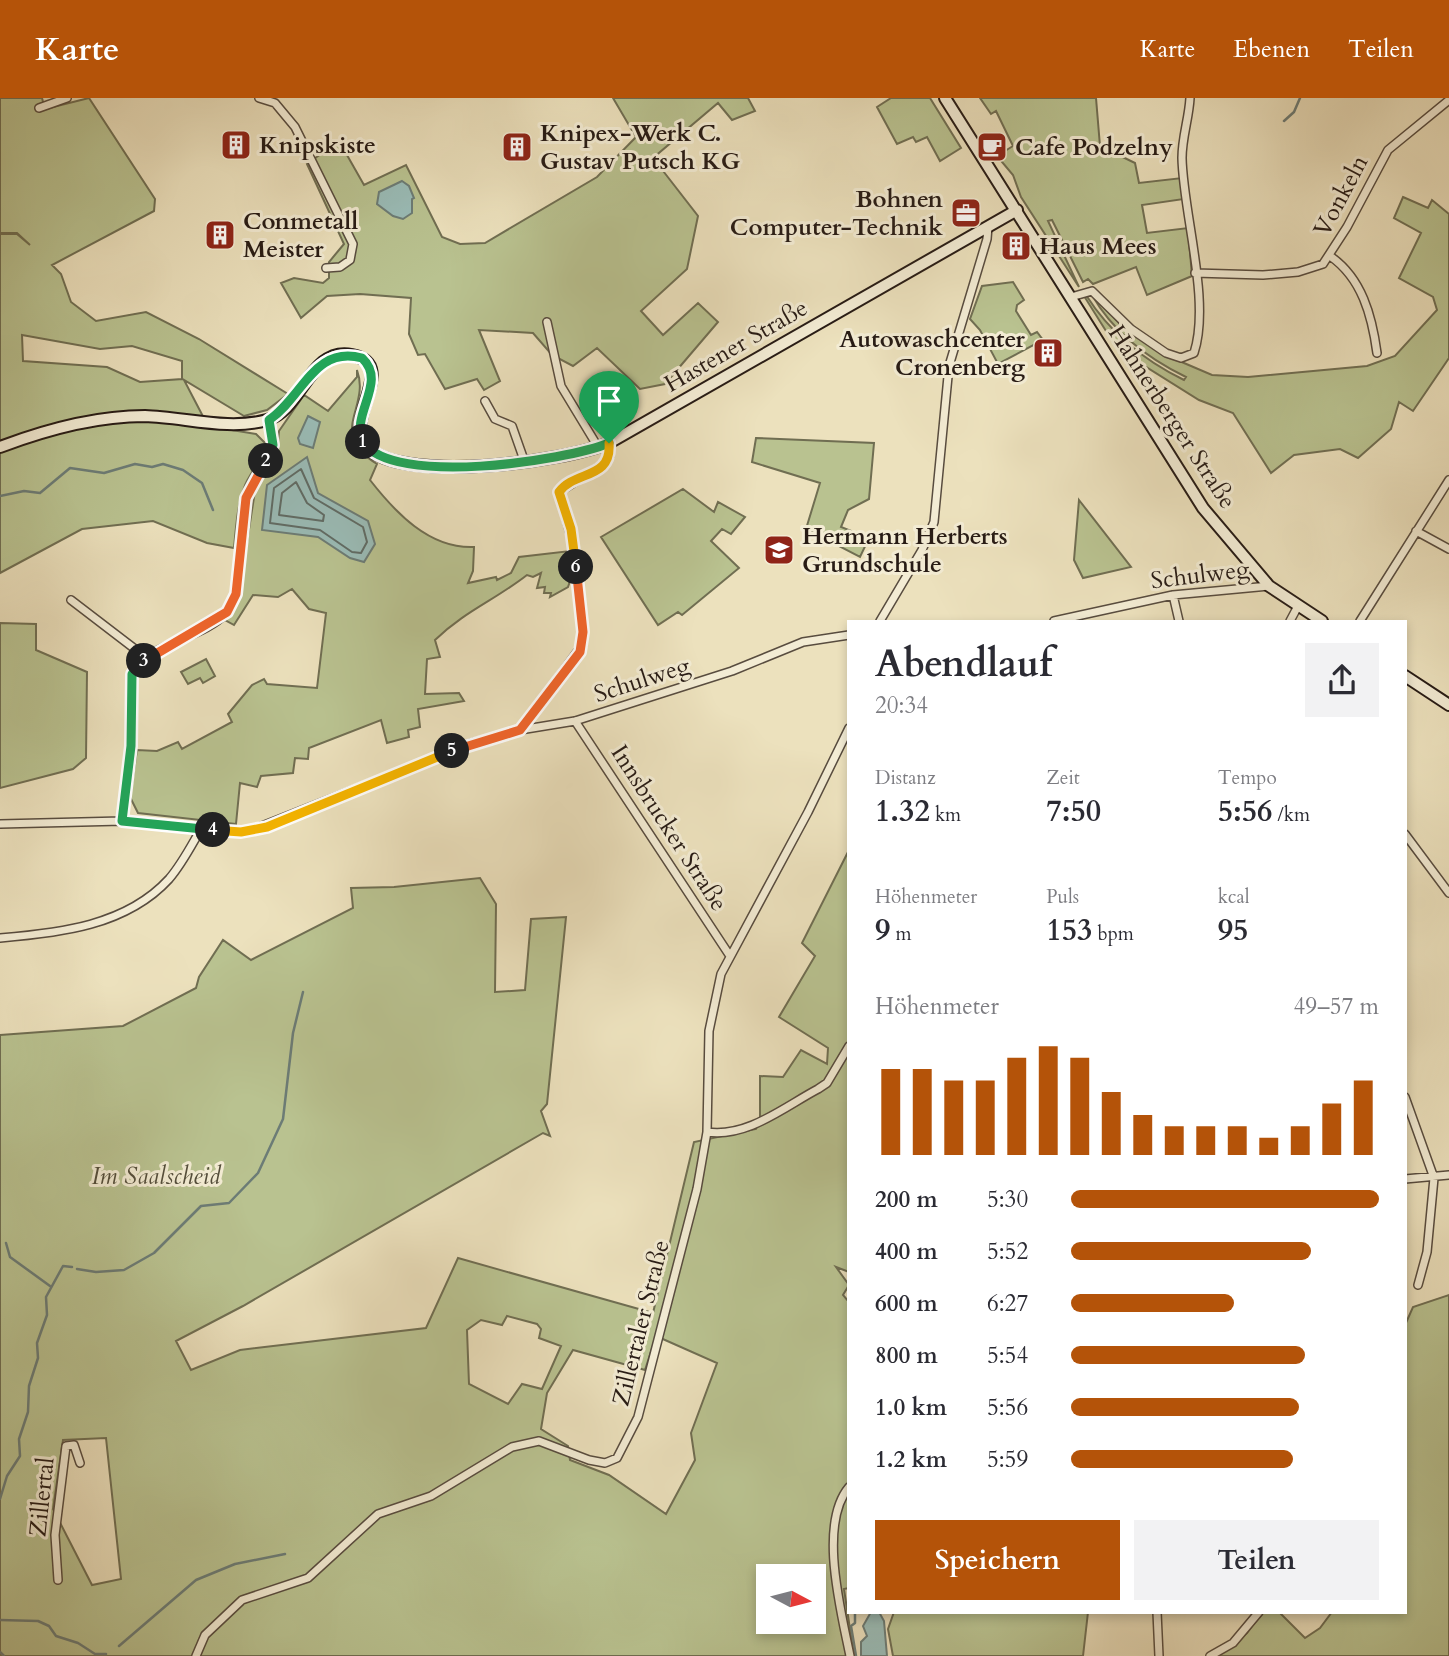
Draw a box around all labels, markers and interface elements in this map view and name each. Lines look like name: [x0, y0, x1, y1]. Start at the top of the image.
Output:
text: Karte: [35, 27, 119, 72]
text: Karte: [1140, 33, 1195, 66]
text: Ebenen: [1233, 33, 1310, 66]
text: Teilen: [1348, 33, 1414, 66]
place label: Knipex-Werk C. Gustav Putsch KG: [540, 117, 740, 178]
building icon: Knipskiste: [219, 128, 253, 162]
place label: Knipskiste: [259, 129, 376, 162]
building icon: Knipex-Werk C. Gustav Putsch KG: [500, 130, 534, 164]
cafe icon: Cafe Podzelny: [975, 130, 1009, 164]
place label: Cafe Podzelny: [1015, 131, 1173, 164]
street label: Vonkeln: [1306, 149, 1376, 242]
place label: Bohnen Computer-Technik: [730, 183, 944, 244]
office icon: Bohnen Computer-Technik: [949, 196, 983, 230]
place label: Conmetall Meister: [243, 205, 358, 266]
building icon: Conmetall Meister: [203, 218, 237, 252]
building icon: Haus Mees: [999, 229, 1033, 263]
place label: Haus Mees: [1039, 230, 1157, 263]
street label: Hastener Straße: [658, 292, 814, 400]
street label: Hahnerberger Straße: [1100, 319, 1244, 515]
place label: Autowaschcenter Cronenberg: [839, 323, 1026, 384]
building icon: Autowaschcenter Cronenberg: [1031, 336, 1065, 370]
pin: [579, 371, 639, 443]
icon: arrive: [590, 382, 628, 420]
pin: 1: [346, 424, 380, 460]
text: 1: [358, 428, 367, 454]
pin: 2: [248, 444, 284, 478]
text: 2: [261, 447, 270, 473]
place label: Hermann Herberts Grundschule: [802, 520, 1008, 581]
school or university icon: Hermann Herberts Grundschule: [762, 533, 796, 567]
pin: 6: [558, 550, 594, 584]
text: 6: [571, 553, 580, 579]
street label: Schulweg: [1149, 553, 1252, 597]
text: Abendlauf: [875, 638, 1052, 690]
button: share: [1305, 643, 1379, 717]
pin: 3: [127, 644, 162, 678]
text: 3: [139, 647, 148, 673]
street label: Schulweg: [590, 649, 695, 711]
text: 20:34: [875, 690, 928, 721]
pin: 5: [434, 734, 470, 768]
text: 5: [447, 737, 456, 763]
street label: Innsbrucker Straße: [603, 738, 735, 918]
text: Distanz: [875, 765, 936, 791]
text: Zeit: [1046, 765, 1080, 791]
text: Tempo: [1218, 765, 1277, 791]
text: 1.32: [875, 791, 930, 832]
text: 7:50: [1046, 791, 1101, 832]
text: 5:56: [1218, 791, 1272, 832]
text: km: [930, 802, 961, 828]
text: /km: [1272, 802, 1310, 828]
pin: 4: [196, 812, 230, 848]
text: 4: [208, 816, 217, 842]
text: Höhenmeter: [875, 884, 977, 910]
text: Puls: [1046, 884, 1079, 910]
text: kcal: [1218, 884, 1250, 910]
text: 9: [875, 910, 890, 951]
text: 153: [1046, 910, 1092, 951]
text: 95: [1218, 910, 1248, 951]
text: m: [890, 921, 912, 947]
text: bpm: [1092, 921, 1134, 947]
text: Höhenmeter: [875, 991, 999, 1022]
text: 49–57 m: [1294, 991, 1379, 1022]
park label: Im Saalscheid: [92, 1160, 222, 1193]
text: 200 m: [875, 1184, 938, 1215]
text: 5:30: [987, 1184, 1028, 1215]
text: 400 m: [875, 1236, 938, 1267]
text: 5:52: [987, 1236, 1028, 1267]
street label: Zillertaler Straße: [604, 1237, 678, 1409]
text: 600 m: [875, 1288, 938, 1319]
text: 6:27: [987, 1288, 1028, 1319]
text: 800 m: [875, 1340, 938, 1371]
text: 5:54: [987, 1340, 1028, 1371]
text: 1.0 km: [875, 1392, 947, 1423]
text: 5:56: [987, 1392, 1028, 1423]
text: 1.2 km: [875, 1444, 947, 1475]
text: 5:59: [987, 1444, 1028, 1475]
street label: Zillertal: [21, 1456, 63, 1538]
button: Speichern: [875, 1520, 1120, 1600]
button: Teilen: [1134, 1520, 1379, 1600]
north arrow: [756, 1564, 826, 1634]
map controls: [756, 1564, 826, 1634]

